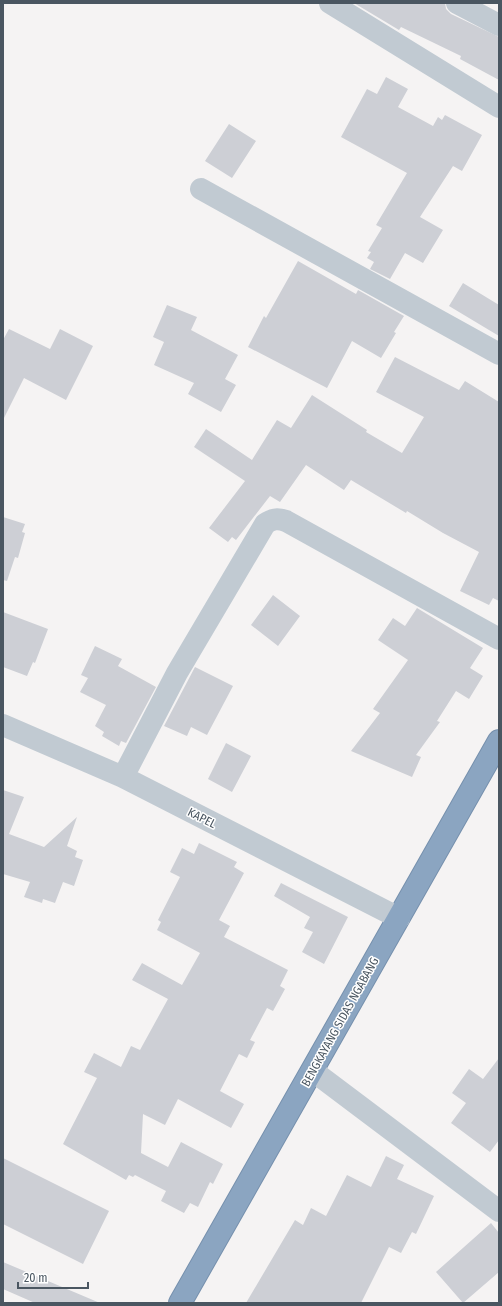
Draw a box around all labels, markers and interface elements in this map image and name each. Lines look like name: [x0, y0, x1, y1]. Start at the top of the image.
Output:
street label: KAPEL: [186, 805, 219, 831]
street label: BENGKAYANG SIDAS NGABANG: [299, 955, 381, 1089]
scale bar: [18, 1264, 88, 1290]
text: 20 m: [24, 1271, 48, 1285]

